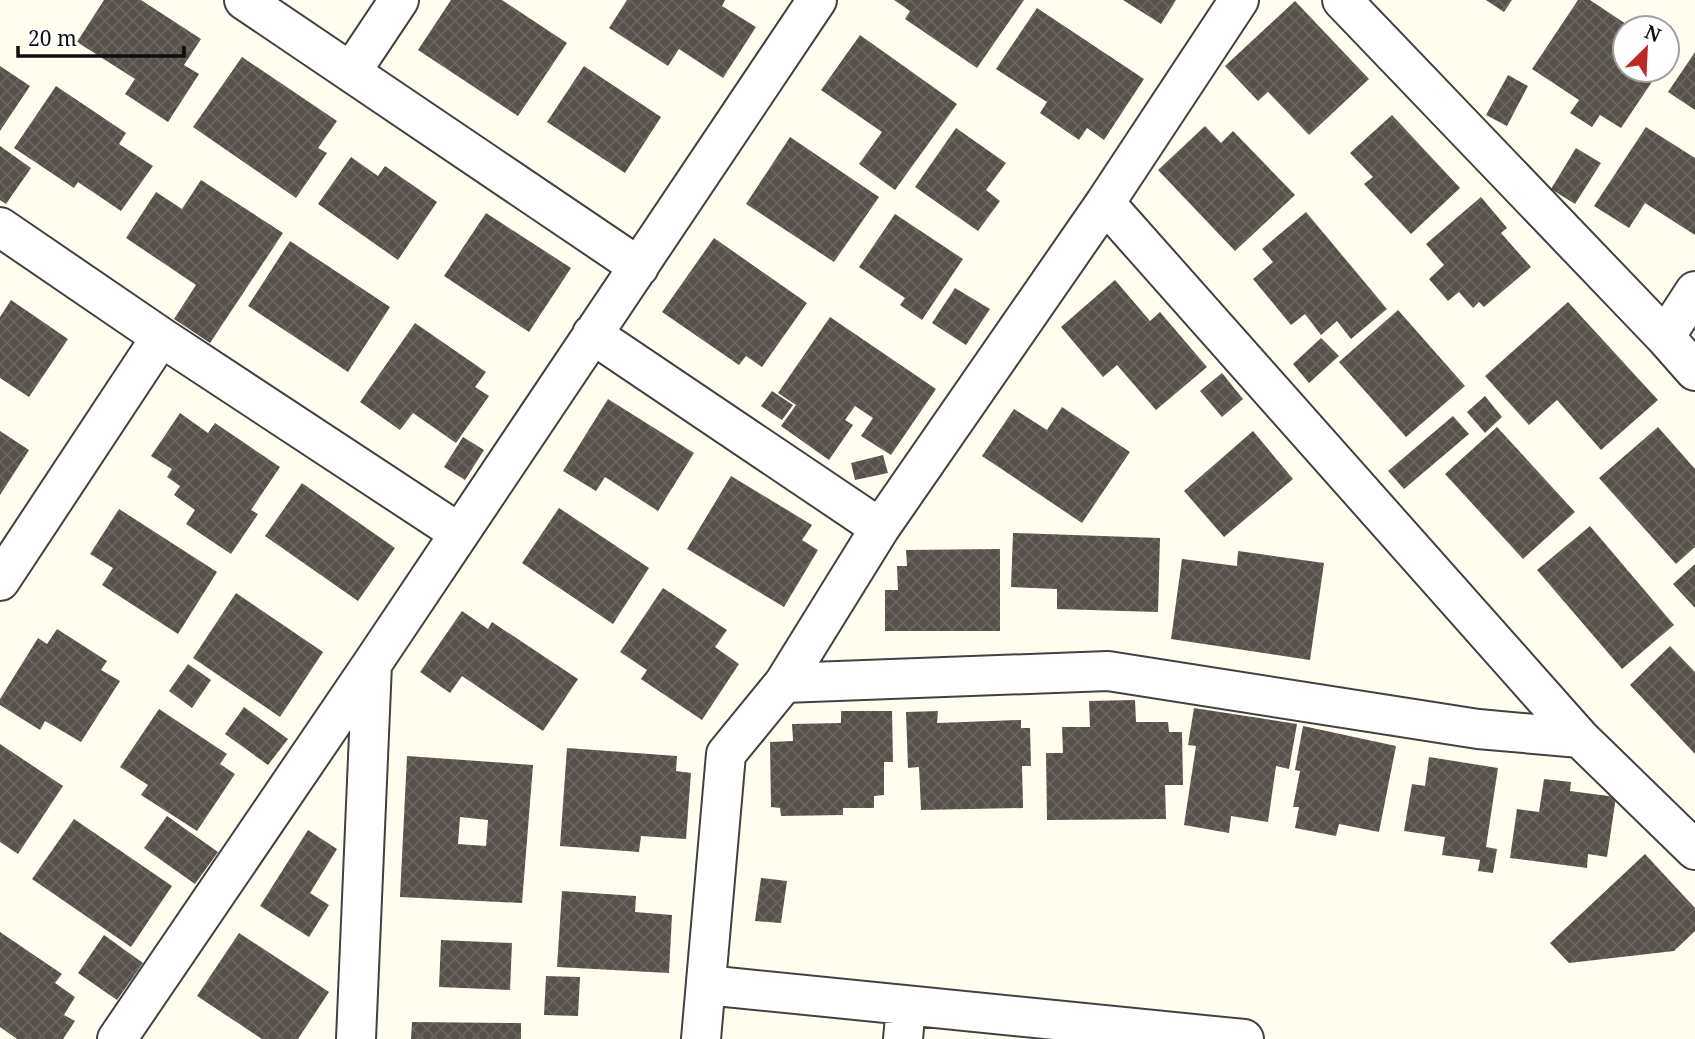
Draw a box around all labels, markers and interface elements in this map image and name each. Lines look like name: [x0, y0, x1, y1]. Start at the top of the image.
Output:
scale bar: [18, 14, 184, 58]
north arrow: [1611, 14, 1681, 84]
text: N: [1641, 19, 1665, 48]
text: 20 m: [28, 24, 77, 52]

